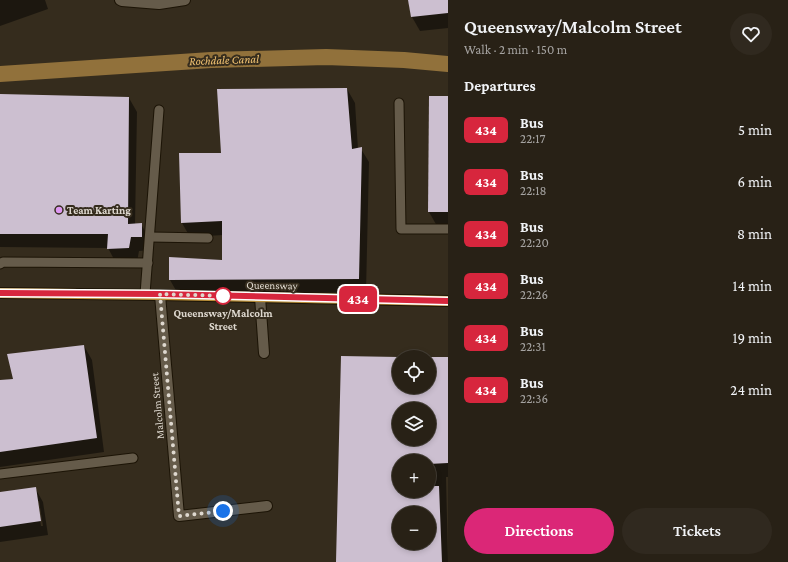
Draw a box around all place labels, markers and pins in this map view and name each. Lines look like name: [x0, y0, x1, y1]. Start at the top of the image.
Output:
place label: Team Karting: [67, 204, 131, 216]
marker: Team Karting: [54, 205, 64, 215]
marker: Queensway/Malcolm Street: [214, 287, 232, 305]
place label: Queensway/Malcolm Street: [173, 307, 273, 332]

